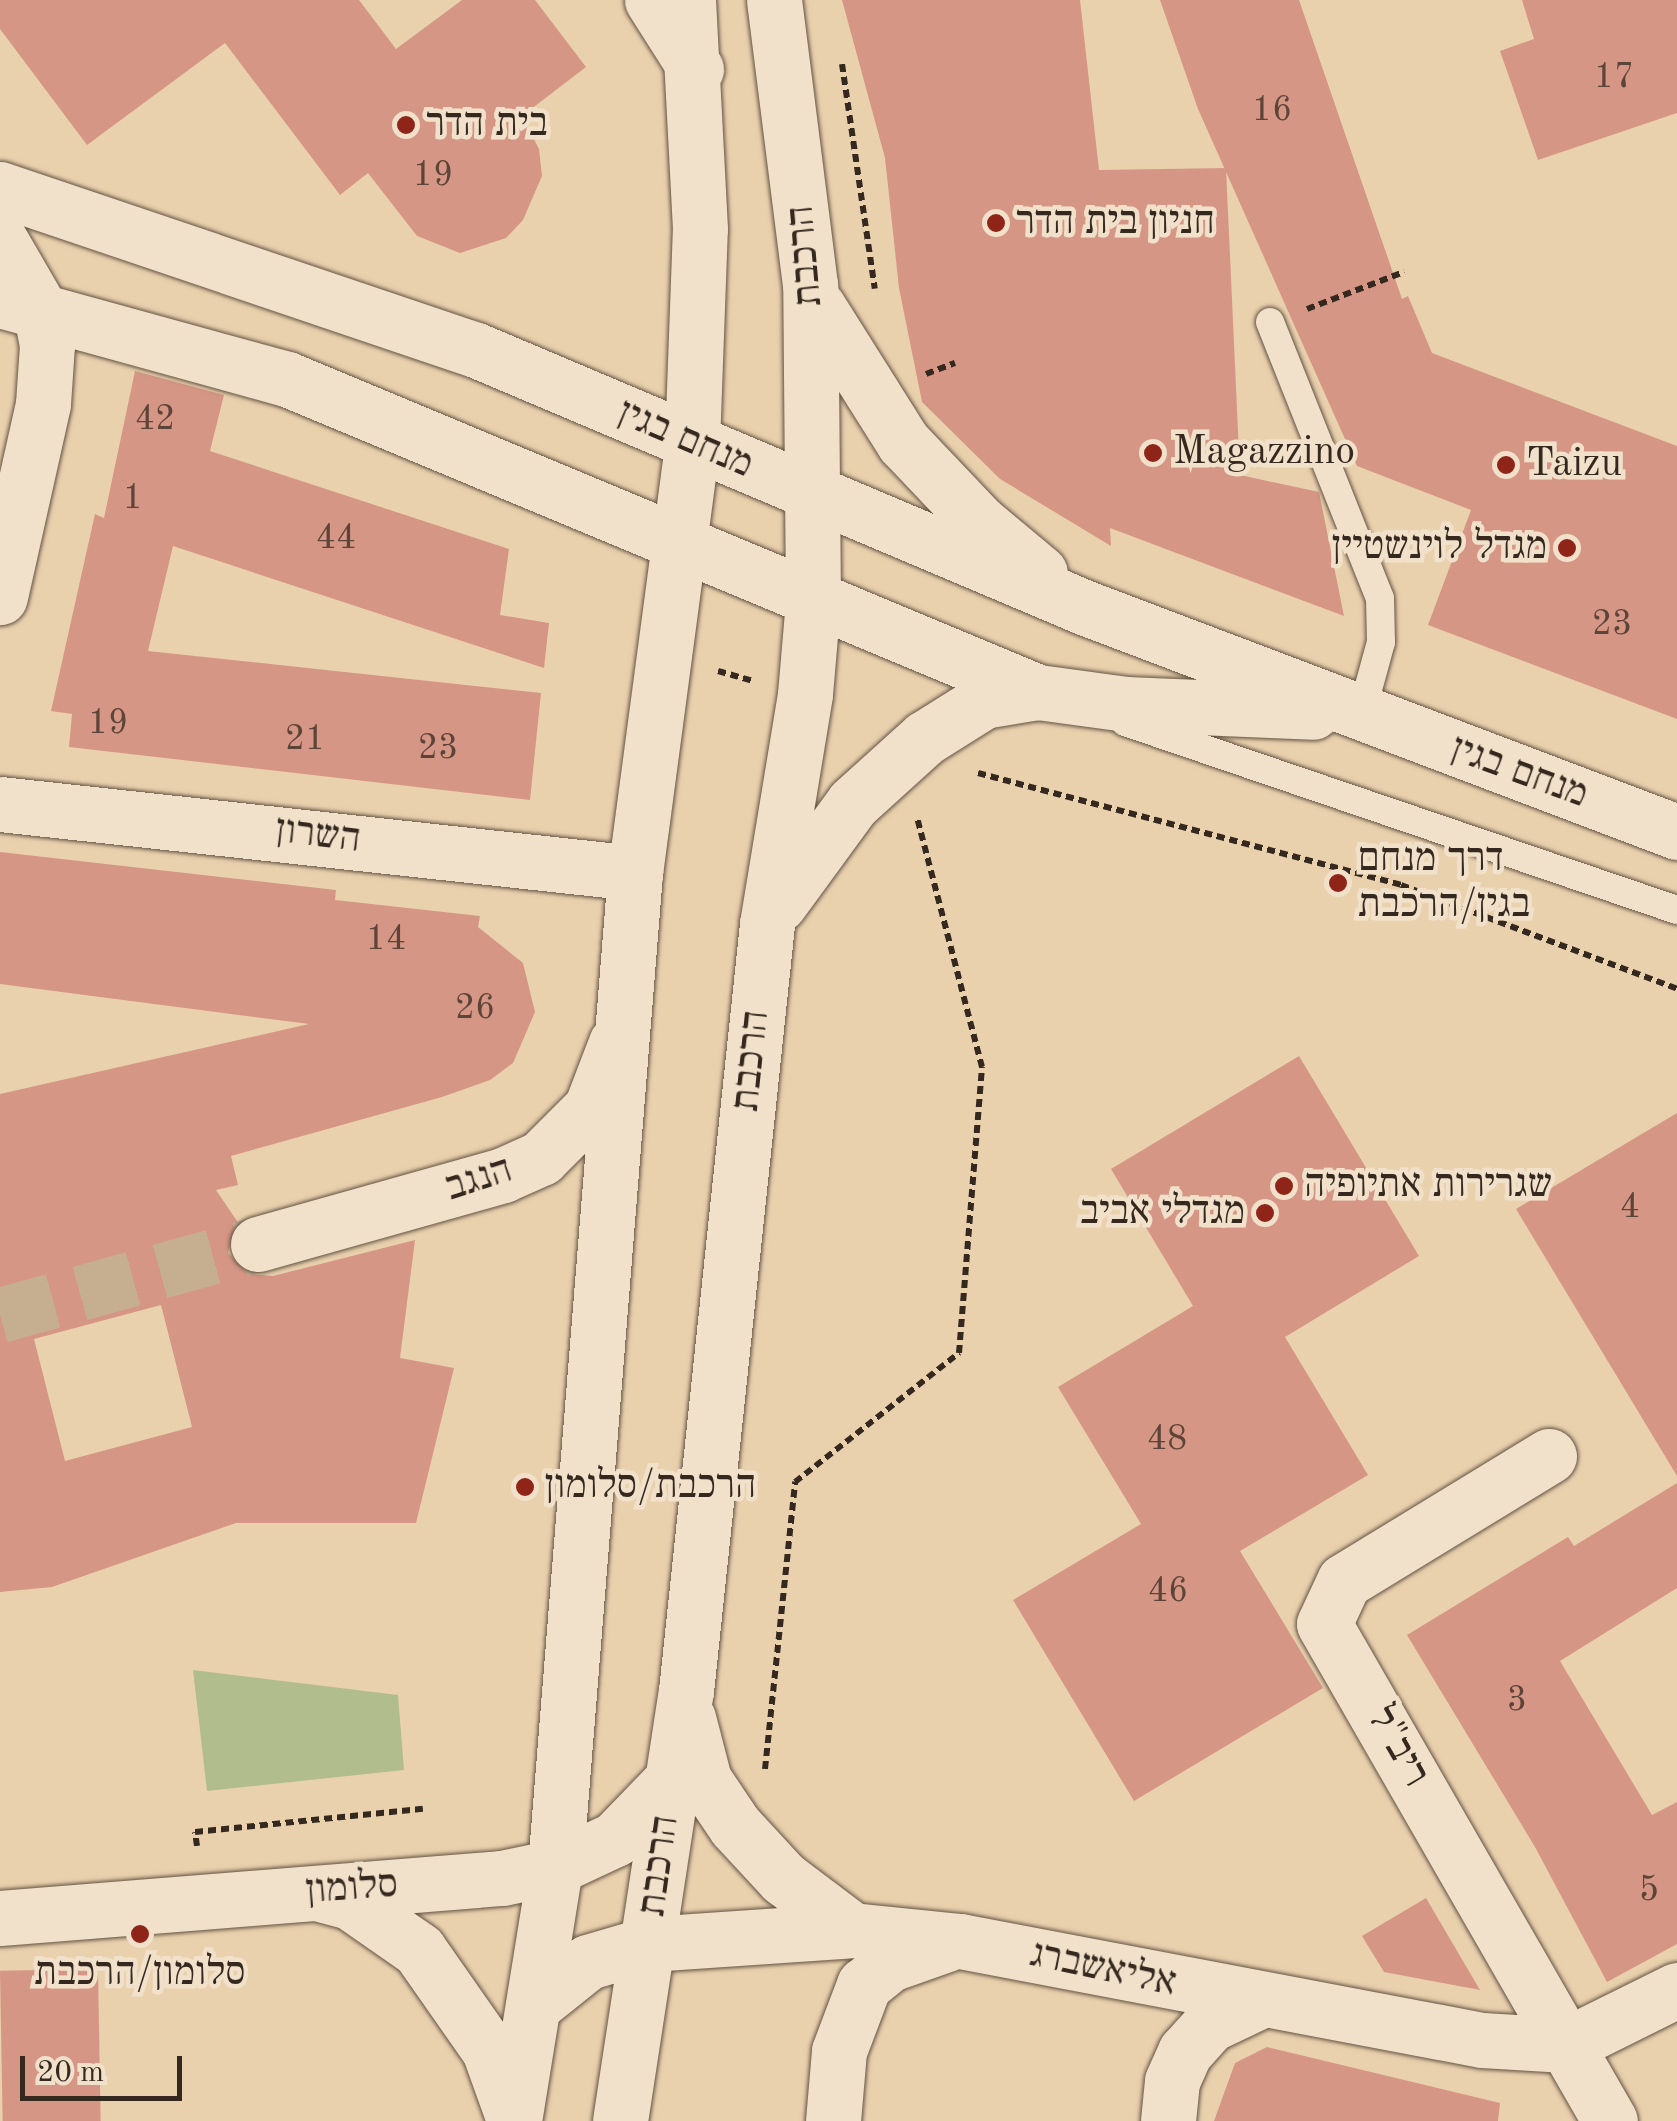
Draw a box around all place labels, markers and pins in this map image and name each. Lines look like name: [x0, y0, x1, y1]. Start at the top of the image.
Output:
place label: בית הדר: [426, 101, 548, 149]
marker: בית הדר: [395, 114, 417, 136]
place label: חניון בית הדר: [1016, 199, 1215, 247]
marker: חניון בית הדר: [985, 212, 1007, 234]
place label: Magazzino: [1173, 429, 1355, 477]
place label: Taizu: [1526, 441, 1622, 489]
marker: Magazzino: [1142, 442, 1164, 464]
marker: Taizu: [1495, 454, 1517, 476]
place label: מגדל לוינשטיין: [1332, 524, 1547, 572]
marker: מגדל לוינשטיין: [1556, 537, 1578, 559]
place label: דרך מנחם בגין/הרכבת: [1358, 836, 1530, 930]
marker: דרך מנחם בגין/הרכבת: [1327, 872, 1349, 894]
place label: שגרירות אתיופיה: [1304, 1162, 1552, 1210]
marker: שגרירות אתיופיה: [1273, 1175, 1295, 1197]
place label: מגדלי אביב: [1080, 1189, 1245, 1237]
marker: מגדלי אביב: [1254, 1202, 1276, 1224]
place label: הרכבת/סלומון: [545, 1463, 756, 1511]
marker: הרכבת/סלומון: [514, 1476, 536, 1498]
marker: סלומון/הרכבת: [129, 1923, 151, 1945]
place label: סלומון/הרכבת: [34, 1950, 246, 1998]

